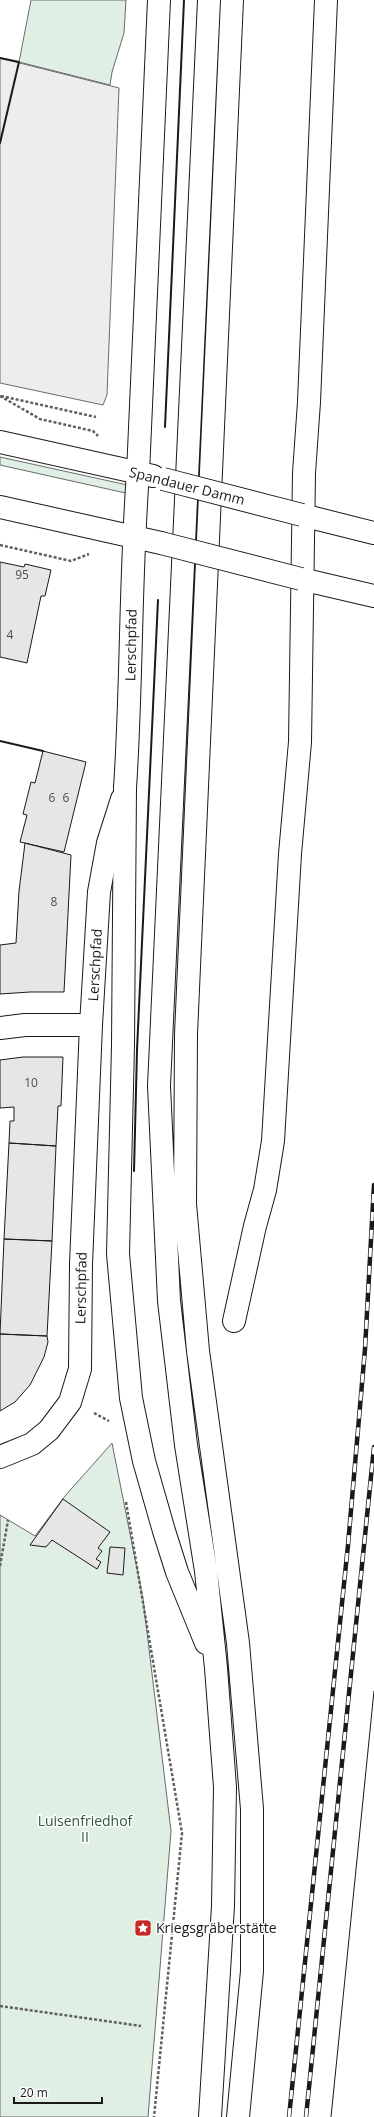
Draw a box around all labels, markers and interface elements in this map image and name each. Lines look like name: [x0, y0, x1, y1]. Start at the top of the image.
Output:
street label: Spandauer Damm: [127, 462, 247, 509]
house number: 95: [15, 566, 29, 583]
street label: Lerschpfad: [120, 609, 141, 681]
house number: 4: [7, 626, 14, 643]
house number: 6: [49, 789, 56, 806]
house number: 6: [63, 789, 70, 806]
house number: 8: [51, 893, 58, 910]
street label: Lerschpfad: [83, 928, 106, 1002]
house number: 10: [24, 1074, 38, 1091]
street label: Lerschpfad: [70, 1252, 91, 1324]
park label: Luisenfriedhof II: [38, 1811, 134, 1846]
place icon: Kriegsgräberstätte: [133, 1918, 153, 1938]
place label: Kriegsgräberstätte: [156, 1918, 277, 1937]
scale bar: [14, 2079, 102, 2105]
text: 20 m: [20, 2084, 48, 2101]

